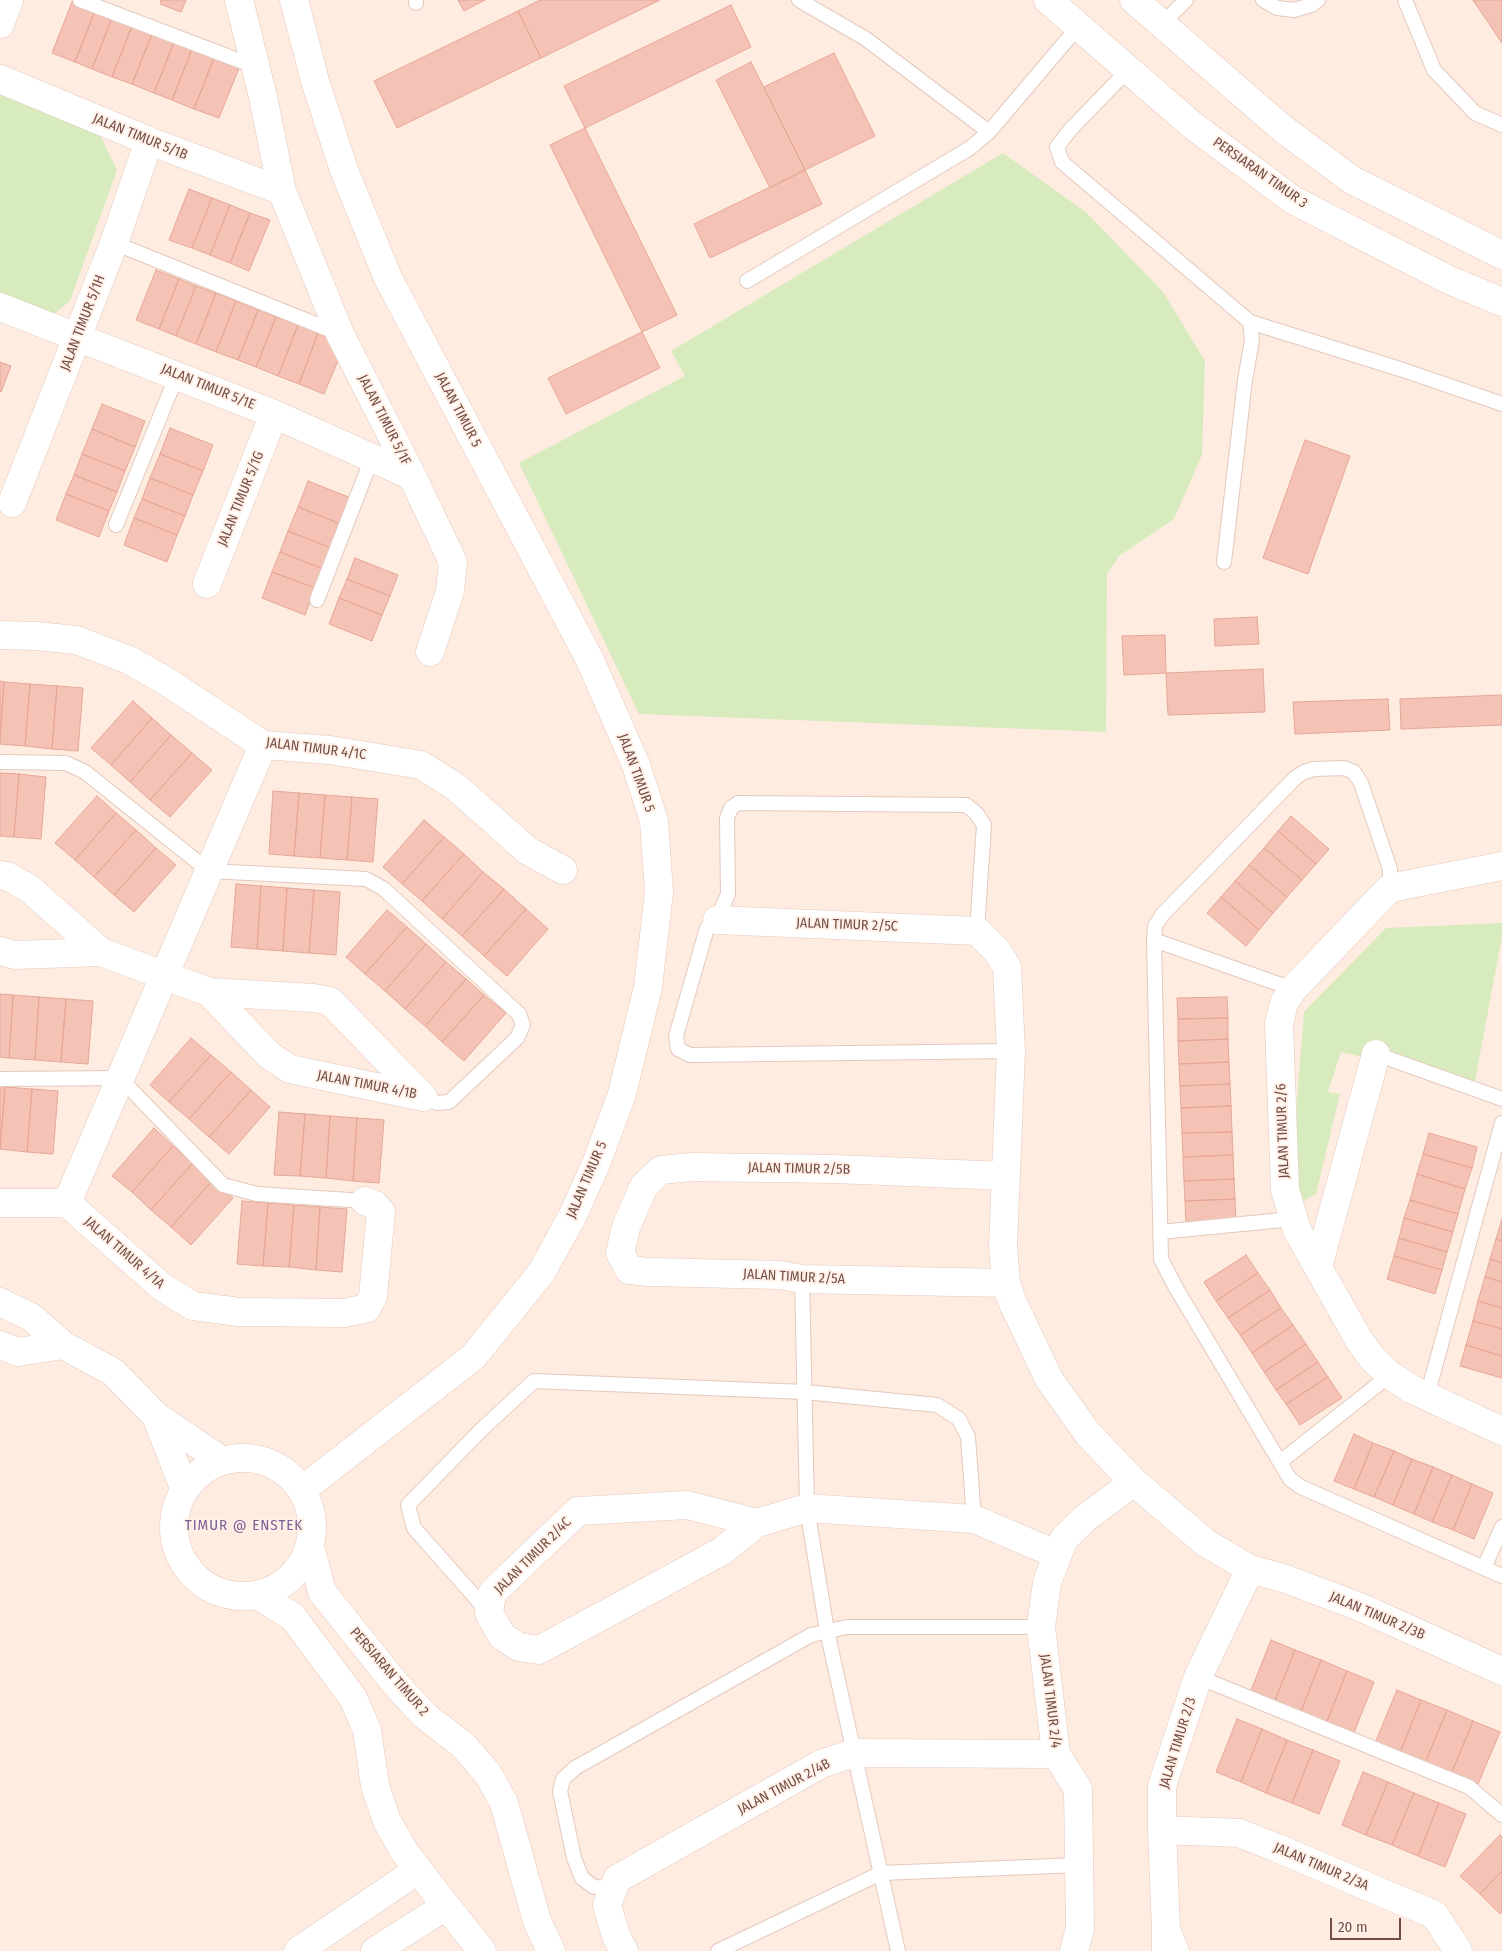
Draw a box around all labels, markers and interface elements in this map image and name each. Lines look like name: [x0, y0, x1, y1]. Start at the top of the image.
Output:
street label: JALAN TIMUR 5/1B: [90, 110, 190, 164]
street label: PERSIARAN TIMUR 3: [1209, 134, 1311, 212]
street label: JALAN TIMUR 5/1H: [57, 273, 109, 373]
street label: JALAN TIMUR 5/1E: [159, 361, 257, 413]
street label: JALAN TIMUR 5: [431, 370, 485, 450]
street label: JALAN TIMUR 5/1F: [354, 372, 414, 468]
street label: JALAN TIMUR 5/1G: [214, 449, 268, 549]
street label: JALAN TIMUR 5: [614, 731, 658, 815]
street label: JALAN TIMUR 4/1C: [265, 735, 367, 763]
street label: JALAN TIMUR 2/5C: [796, 915, 898, 935]
street label: JALAN TIMUR 4/1B: [316, 1067, 418, 1103]
street label: JALAN TIMUR 2/6: [1273, 1083, 1293, 1179]
street label: JALAN TIMUR 5: [563, 1139, 611, 1221]
street label: JALAN TIMUR 2/5B: [748, 1160, 850, 1178]
street label: JALAN TIMUR 4/1A: [80, 1214, 168, 1292]
street label: JALAN TIMUR 2/5A: [743, 1266, 845, 1288]
street label: JALAN TIMUR 2/4C: [491, 1514, 575, 1598]
district label: TIMUR @ ENSTEK: [183, 1517, 305, 1535]
street label: JALAN TIMUR 2/3B: [1327, 1588, 1427, 1644]
street label: PERSIARAN TIMUR 2: [346, 1624, 432, 1720]
street label: JALAN TIMUR 2/4: [1036, 1653, 1064, 1749]
street label: JALAN TIMUR 2/3: [1156, 1695, 1200, 1791]
street label: JALAN TIMUR 2/4B: [735, 1756, 833, 1818]
street label: JALAN TIMUR 2/3A: [1271, 1839, 1371, 1895]
scale bar: [1332, 1908, 1403, 1940]
text: 20 m: [1338, 1918, 1368, 1936]

